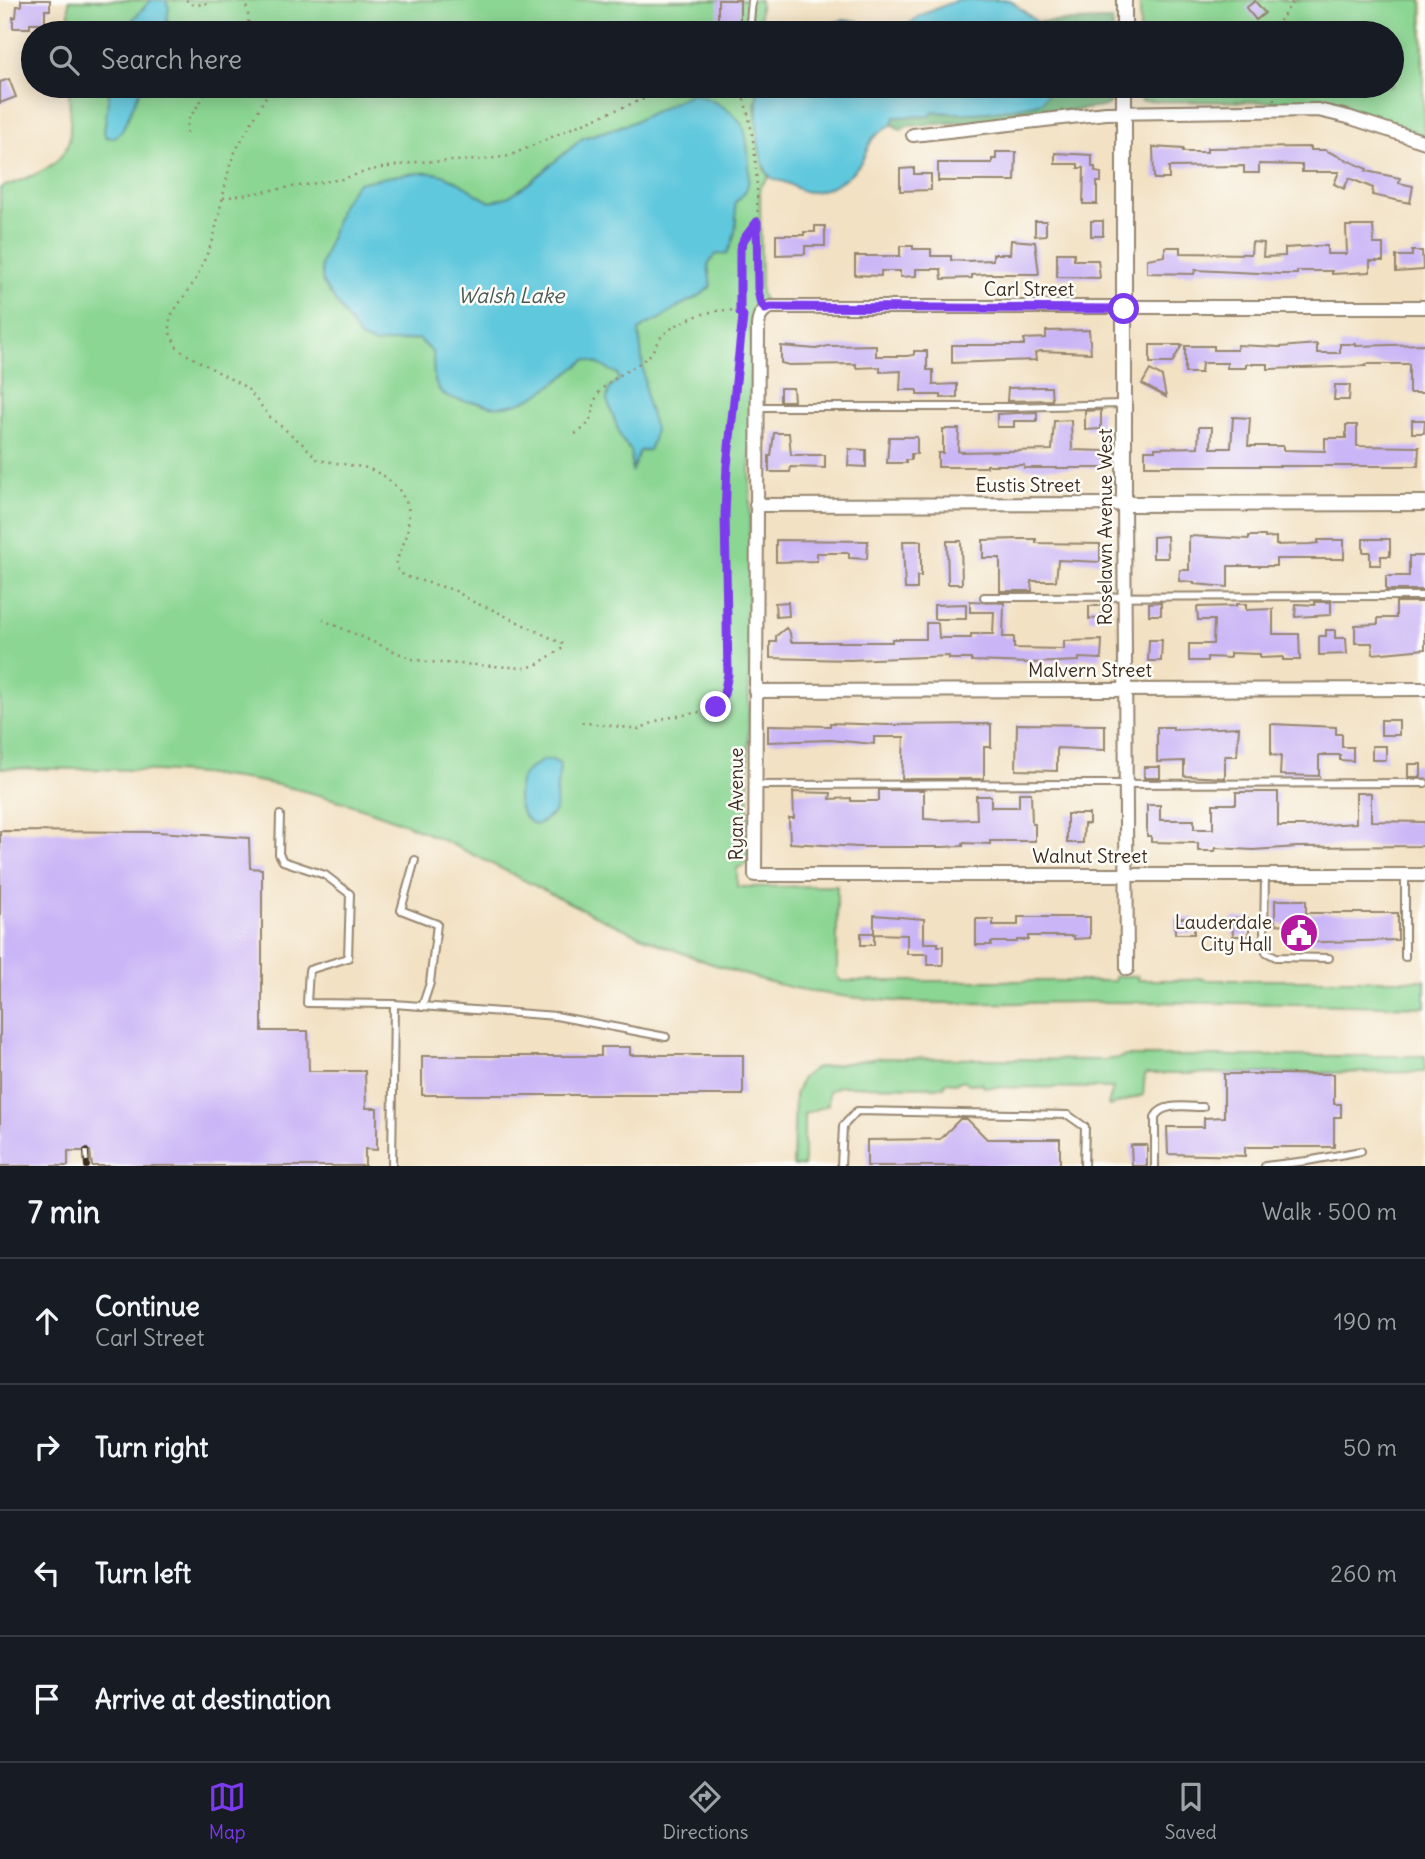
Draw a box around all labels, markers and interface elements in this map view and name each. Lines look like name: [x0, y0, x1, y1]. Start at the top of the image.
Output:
search box: [21, 21, 1404, 98]
icon: search: [45, 41, 83, 79]
text: Search here: [101, 43, 242, 76]
street label: Carl Street: [984, 277, 1074, 301]
water label: Walsh Lake: [458, 282, 566, 309]
route start: [1108, 293, 1139, 324]
street label: Roselawn Avenue West: [1093, 428, 1117, 626]
street label: Eustis Street: [975, 473, 1081, 497]
street label: Malvern Street: [1028, 658, 1152, 682]
route end: [700, 691, 731, 722]
street label: Ryan Avenue: [724, 748, 748, 860]
street label: Walnut Street: [1032, 844, 1148, 868]
place label: Lauderdale City Hall: [1175, 910, 1272, 956]
public building icon: Lauderdale City Hall: [1278, 912, 1320, 954]
text: 7 min: [28, 1193, 100, 1231]
text: Walk · 500 m: [1262, 1197, 1397, 1226]
text: Continue: [95, 1290, 200, 1323]
icon: ahead: [28, 1302, 66, 1340]
text: 190 m: [1334, 1307, 1397, 1336]
text: Carl Street: [95, 1323, 204, 1352]
icon: right: [28, 1428, 66, 1466]
text: Turn right: [95, 1431, 208, 1464]
text: 50 m: [1343, 1433, 1397, 1462]
icon: left: [28, 1554, 66, 1592]
text: Turn left: [95, 1557, 191, 1590]
text: 260 m: [1330, 1559, 1397, 1588]
icon: arrive: [28, 1680, 66, 1718]
text: Arrive at destination: [95, 1683, 331, 1716]
tab: Map: [208, 1778, 246, 1844]
tab: Directions: [663, 1778, 748, 1844]
tab: Saved: [1165, 1778, 1217, 1844]

